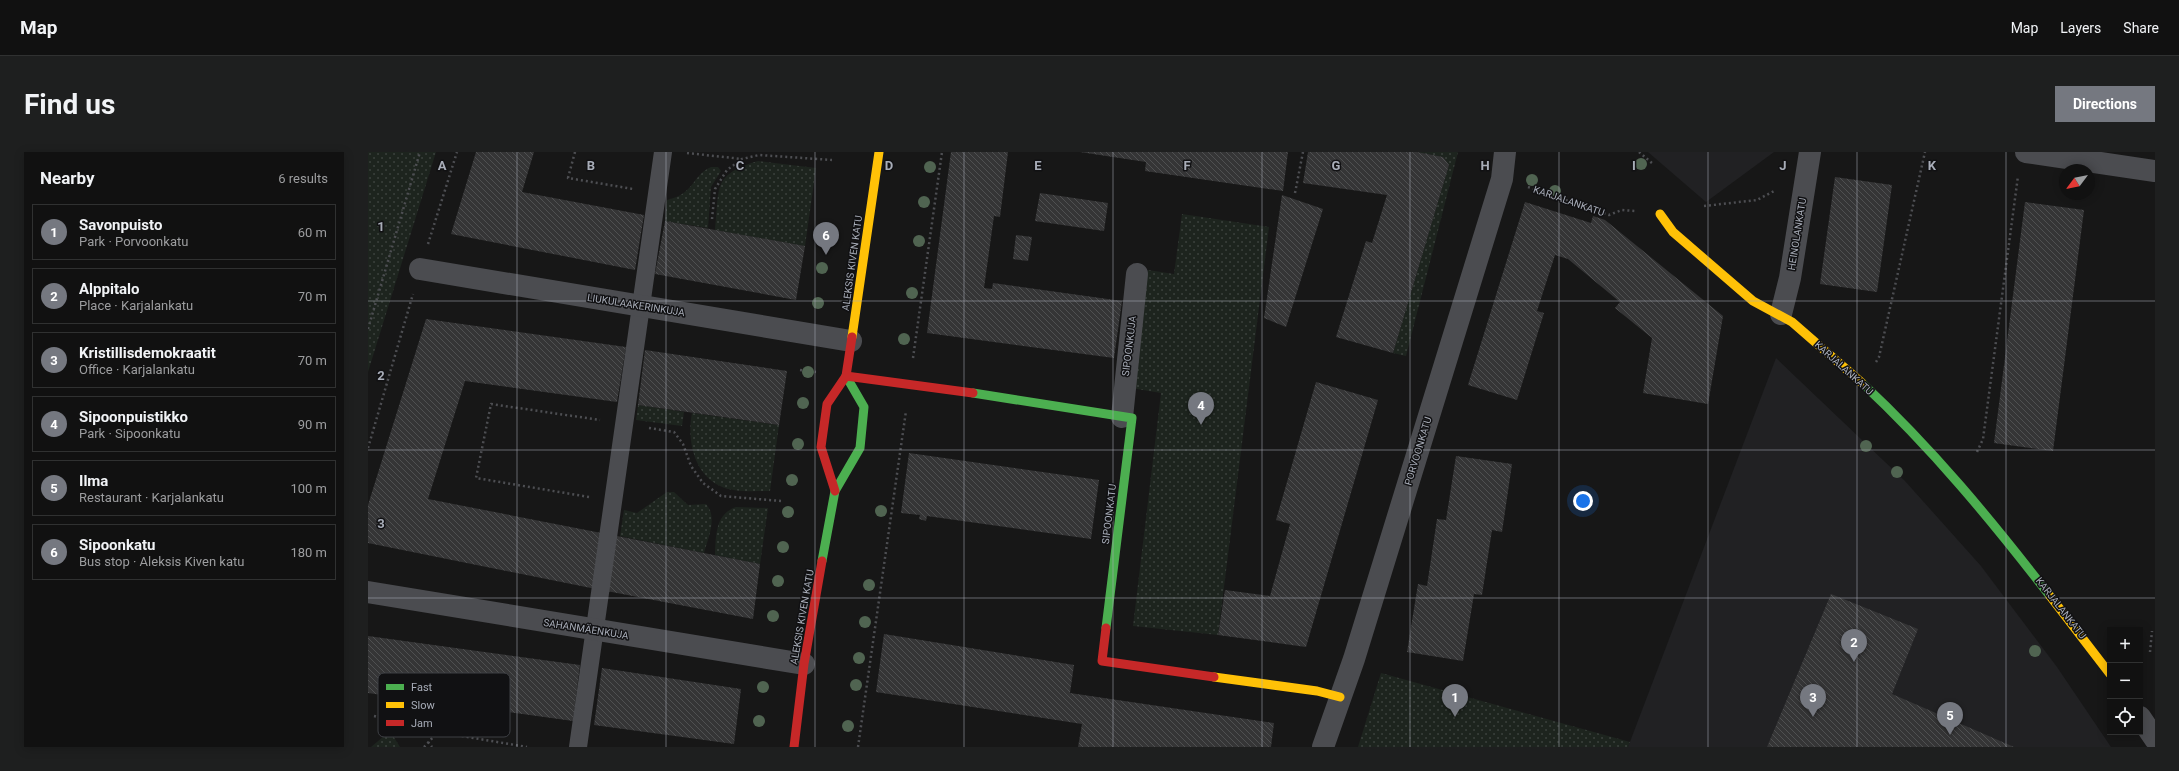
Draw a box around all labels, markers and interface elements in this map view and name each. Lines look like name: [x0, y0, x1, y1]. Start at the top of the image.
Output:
text: Map: [20, 16, 58, 39]
text: Map: [2011, 20, 2038, 36]
text: Layers: [2060, 20, 2101, 36]
text: Share: [2123, 20, 2159, 36]
button: Directions: [2055, 86, 2155, 122]
text: Find us: [24, 88, 115, 121]
text: A: [438, 158, 447, 173]
text: B: [587, 158, 595, 173]
text: C: [736, 158, 745, 173]
text: D: [885, 158, 893, 173]
text: E: [1034, 158, 1042, 173]
text: F: [1183, 158, 1191, 173]
text: G: [1332, 158, 1341, 173]
text: H: [1480, 158, 1490, 173]
text: I: [1632, 158, 1636, 173]
text: J: [1779, 158, 1787, 173]
text: K: [1928, 158, 1937, 173]
north arrow: [2059, 164, 2095, 200]
text: Nearby: [40, 168, 95, 188]
text: 6 results: [278, 171, 328, 186]
street label: KARJALANKATU: [1532, 184, 1606, 218]
street label: HEINOLANKATU: [1786, 197, 1808, 271]
street label: ALEKSIS KIVEN KATU: [840, 215, 864, 311]
text: Savonpuisto: [79, 216, 162, 234]
text: 1: [377, 219, 385, 234]
pin: 6: [813, 222, 839, 255]
text: 1: [50, 225, 58, 240]
text: 60 m: [298, 225, 327, 240]
text: Park · Porvoonkatu: [79, 234, 188, 249]
text: Alppitalo: [79, 280, 139, 298]
text: 2: [50, 289, 58, 304]
text: 70 m: [298, 289, 327, 304]
street label: LIUKULAAKERINKUJA: [586, 292, 686, 318]
text: Place · Karjalankatu: [79, 298, 193, 313]
street label: SIPOONKUJA: [1120, 315, 1138, 377]
street label: KARJALANKATU: [1813, 339, 1875, 397]
text: Kristillisdemokraatit: [79, 344, 216, 362]
text: 3: [50, 353, 58, 368]
text: 70 m: [298, 353, 327, 368]
text: Office · Karjalankatu: [79, 362, 195, 377]
text: 2: [377, 368, 385, 383]
pin: 4: [1188, 392, 1214, 425]
text: Sipoonpuistikko: [79, 408, 188, 426]
street label: PORVOONKATU: [1402, 415, 1434, 487]
text: 4: [50, 417, 58, 432]
text: 90 m: [298, 417, 327, 432]
text: Park · Sipoonkatu: [79, 426, 180, 441]
text: Ilma: [79, 472, 108, 490]
text: 5: [50, 481, 58, 496]
text: 100 m: [290, 481, 327, 496]
street label: SIPOONKATU: [1100, 483, 1118, 545]
text: Restaurant · Karjalankatu: [79, 490, 224, 505]
your location: [1573, 491, 1593, 511]
text: 3: [377, 516, 385, 531]
text: Sipoonkatu: [79, 536, 156, 554]
text: 6: [50, 545, 58, 560]
text: 180 m: [290, 545, 327, 560]
text: Bus stop · Aleksis Kiven katu: [79, 554, 244, 569]
street label: ALEKSIS KIVEN KATU: [788, 569, 816, 665]
street label: KARJALANKATU: [2034, 575, 2088, 641]
street label: SAHANMÄENKUJA: [543, 616, 630, 641]
map controls: [2107, 627, 2143, 735]
button: +: [2107, 627, 2143, 663]
pin: 2: [1841, 629, 1867, 662]
button: −: [2107, 663, 2143, 699]
legend: [378, 673, 510, 737]
text: Fast: [411, 681, 433, 694]
pin: 1: [1442, 684, 1468, 717]
pin: 3: [1800, 684, 1826, 717]
text: Slow: [411, 699, 435, 712]
button: locate: [2107, 699, 2143, 735]
pin: 5: [1937, 702, 1963, 735]
text: Jam: [411, 717, 433, 730]

